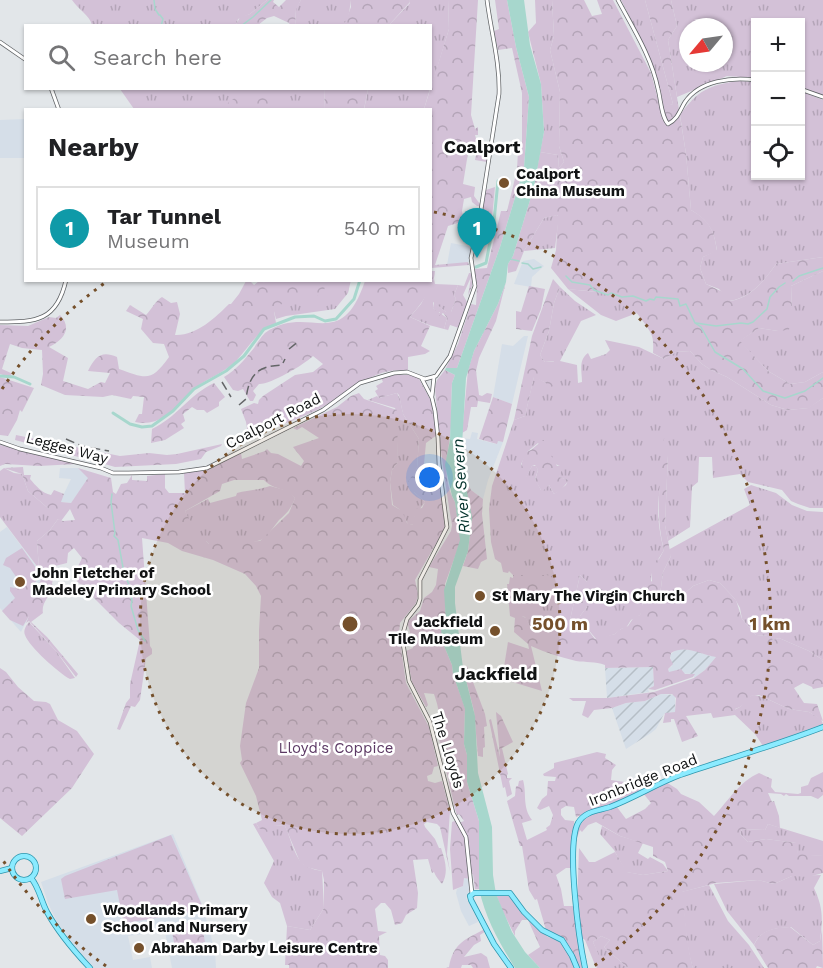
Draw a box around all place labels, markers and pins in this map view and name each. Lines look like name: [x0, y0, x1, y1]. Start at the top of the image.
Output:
place label: Coalport China Museum: [516, 165, 625, 200]
marker: Coalport China Museum: [497, 176, 511, 190]
pin: 1: [458, 208, 496, 258]
place label: John Fletcher of Madeley Primary School: [32, 564, 211, 599]
marker: John Fletcher of Madeley Primary School: [13, 575, 27, 589]
place label: St Mary The Virgin Church: [492, 587, 685, 605]
marker: St Mary The Virgin Church: [473, 589, 487, 603]
place label: Jackfield Tile Museum: [388, 613, 483, 648]
centre of rings: [340, 614, 360, 634]
marker: Jackfield Tile Museum: [488, 624, 502, 638]
place label: Woodlands Primary School and Nursery: [103, 901, 248, 936]
marker: Woodlands Primary School and Nursery: [84, 912, 98, 926]
place label: Abraham Darby Leisure Centre: [151, 939, 378, 957]
marker: Abraham Darby Leisure Centre: [132, 941, 146, 955]

